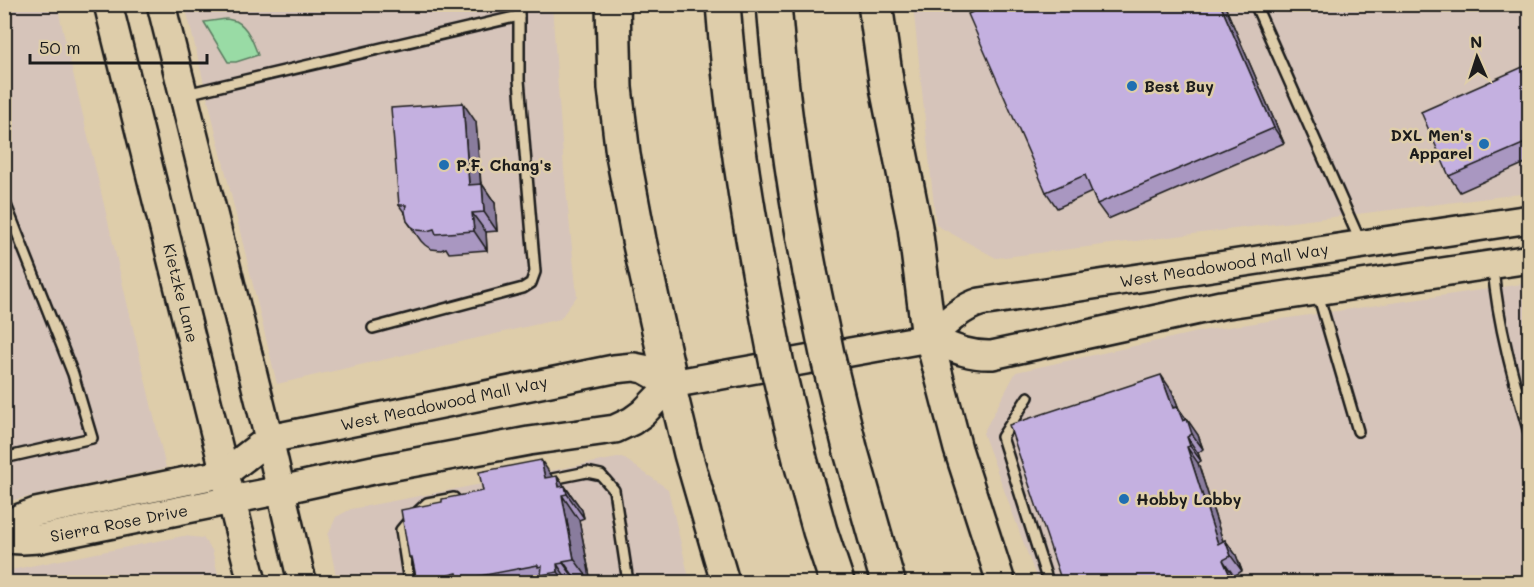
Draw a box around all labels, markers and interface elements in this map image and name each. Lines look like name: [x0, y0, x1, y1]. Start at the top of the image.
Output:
scale bar: [30, 27, 207, 65]
north arrow: [1447, 27, 1507, 87]
text: N: [1470, 31, 1483, 52]
text: 50 m: [39, 35, 81, 59]
place label: Best Buy: [1144, 75, 1214, 96]
marker: Best Buy: [1125, 79, 1139, 93]
place label: DXL Men's Apparel: [1391, 124, 1472, 163]
marker: DXL Men's Apparel: [1477, 137, 1491, 151]
place label: P.F. Chang's: [456, 154, 552, 175]
marker: P.F. Chang's: [437, 158, 451, 172]
street label: West Meadowood Mall Way: [1118, 238, 1330, 291]
street label: Kietzke Lane: [159, 241, 204, 344]
street label: West Meadowood Mall Way: [338, 370, 549, 435]
place label: Hobby Lobby: [1136, 488, 1242, 509]
marker: Hobby Lobby: [1117, 492, 1131, 506]
street label: Sierra Rose Drive: [48, 499, 190, 546]

